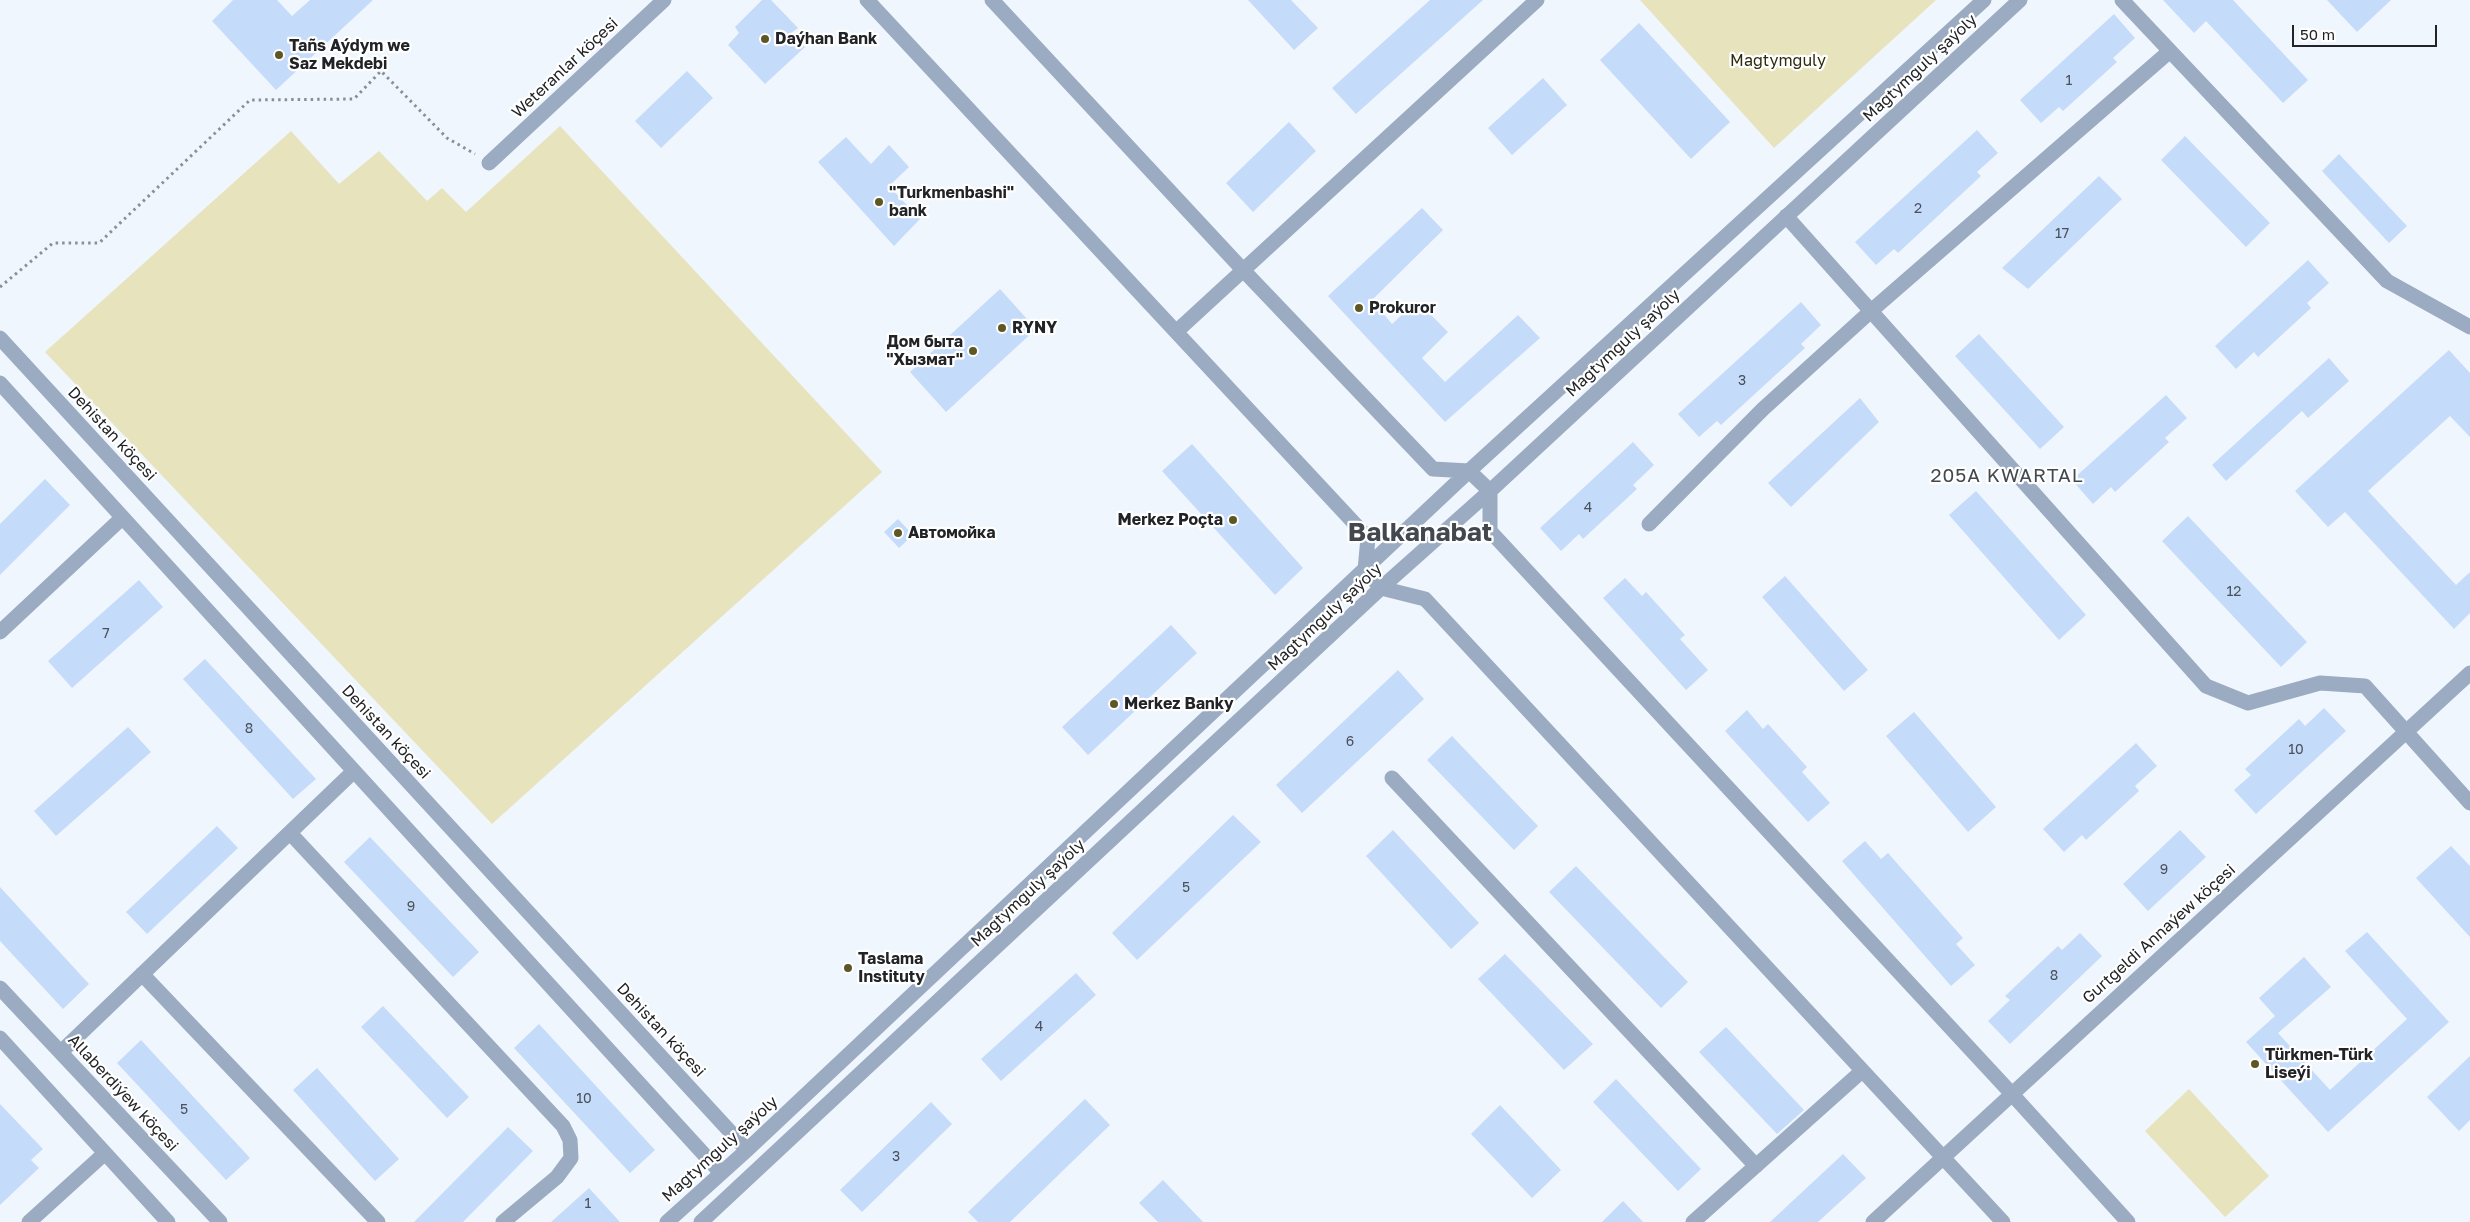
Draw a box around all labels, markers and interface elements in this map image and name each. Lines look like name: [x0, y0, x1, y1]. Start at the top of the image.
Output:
street label: Magtymguly şaýoly: [1859, 10, 1981, 126]
street label: Weteranlar köçesi: [508, 14, 622, 122]
scale bar: [2295, 15, 2440, 47]
text: 50 m: [2300, 25, 2335, 43]
place label: Daýhan Bank: [775, 29, 877, 49]
marker: Daýhan Bank: [759, 33, 771, 45]
place label: Tañs Aýdym we Saz Mekdebi: [289, 36, 410, 74]
marker: Tañs Aýdym we Saz Mekdebi: [273, 49, 285, 61]
park label: Magtymguly: [1730, 51, 1826, 71]
house number: 1: [2066, 73, 2072, 89]
place label: "Turkmenbashi" bank: [889, 183, 1014, 221]
marker: "Turkmenbashi" bank: [873, 196, 885, 208]
house number: 2: [1914, 201, 1922, 217]
house number: 17: [2055, 226, 2069, 242]
street label: Magtymguly şaýoly: [1562, 285, 1684, 401]
place label: Prokuror: [1369, 298, 1436, 318]
marker: Prokuror: [1353, 302, 1365, 314]
place label: RYNY: [1012, 318, 1057, 338]
marker: RYNY: [996, 322, 1008, 334]
place label: Дом быта "Хызмат": [886, 332, 963, 370]
marker: Дом быта "Хызмат": [967, 345, 979, 357]
house number: 3: [1738, 373, 1746, 389]
street label: Dehistan köçesi: [64, 383, 160, 485]
district label: 205A KWARTAL: [1929, 465, 2085, 487]
house number: 4: [1584, 500, 1592, 516]
place label: Merkez Poçta: [1118, 510, 1223, 530]
marker: Merkez Poçta: [1227, 514, 1239, 526]
district label: Balkanabat: [1348, 517, 1492, 549]
place label: Автомойка: [908, 523, 996, 543]
marker: Автомойка: [892, 527, 904, 539]
street label: Magtymguly şaýoly: [1264, 559, 1386, 675]
house number: 12: [2227, 584, 2241, 600]
house number: 7: [102, 626, 110, 642]
street label: Dehistan köçesi: [338, 681, 434, 783]
place label: Merkez Banky: [1124, 694, 1234, 714]
marker: Merkez Banky: [1108, 698, 1120, 710]
house number: 8: [245, 721, 253, 737]
house number: 6: [1346, 734, 1354, 750]
house number: 10: [2288, 742, 2304, 758]
street label: Magtymguly şaýoly: [967, 835, 1089, 951]
street label: Gurtgeldi Annaýew köçesi: [2079, 860, 2239, 1008]
house number: 9: [2160, 862, 2168, 878]
house number: 5: [1182, 880, 1190, 896]
house number: 9: [407, 899, 415, 915]
place label: Taslama Instituty: [858, 949, 925, 987]
marker: Taslama Instituty: [842, 962, 854, 974]
house number: 8: [2050, 968, 2058, 984]
street label: Dehistan köçesi: [613, 979, 709, 1081]
house number: 4: [1035, 1019, 1043, 1035]
street label: Allaberdiýew köçesi: [64, 1031, 182, 1155]
place label: Türkmen-Türk Liseýi: [2265, 1045, 2373, 1083]
marker: Türkmen-Türk Liseýi: [2249, 1058, 2261, 1070]
house number: 10: [576, 1091, 592, 1107]
street label: Magtymguly şaýoly: [658, 1092, 782, 1206]
house number: 5: [180, 1102, 188, 1118]
house number: 3: [892, 1149, 900, 1165]
house number: 1: [585, 1196, 591, 1212]

